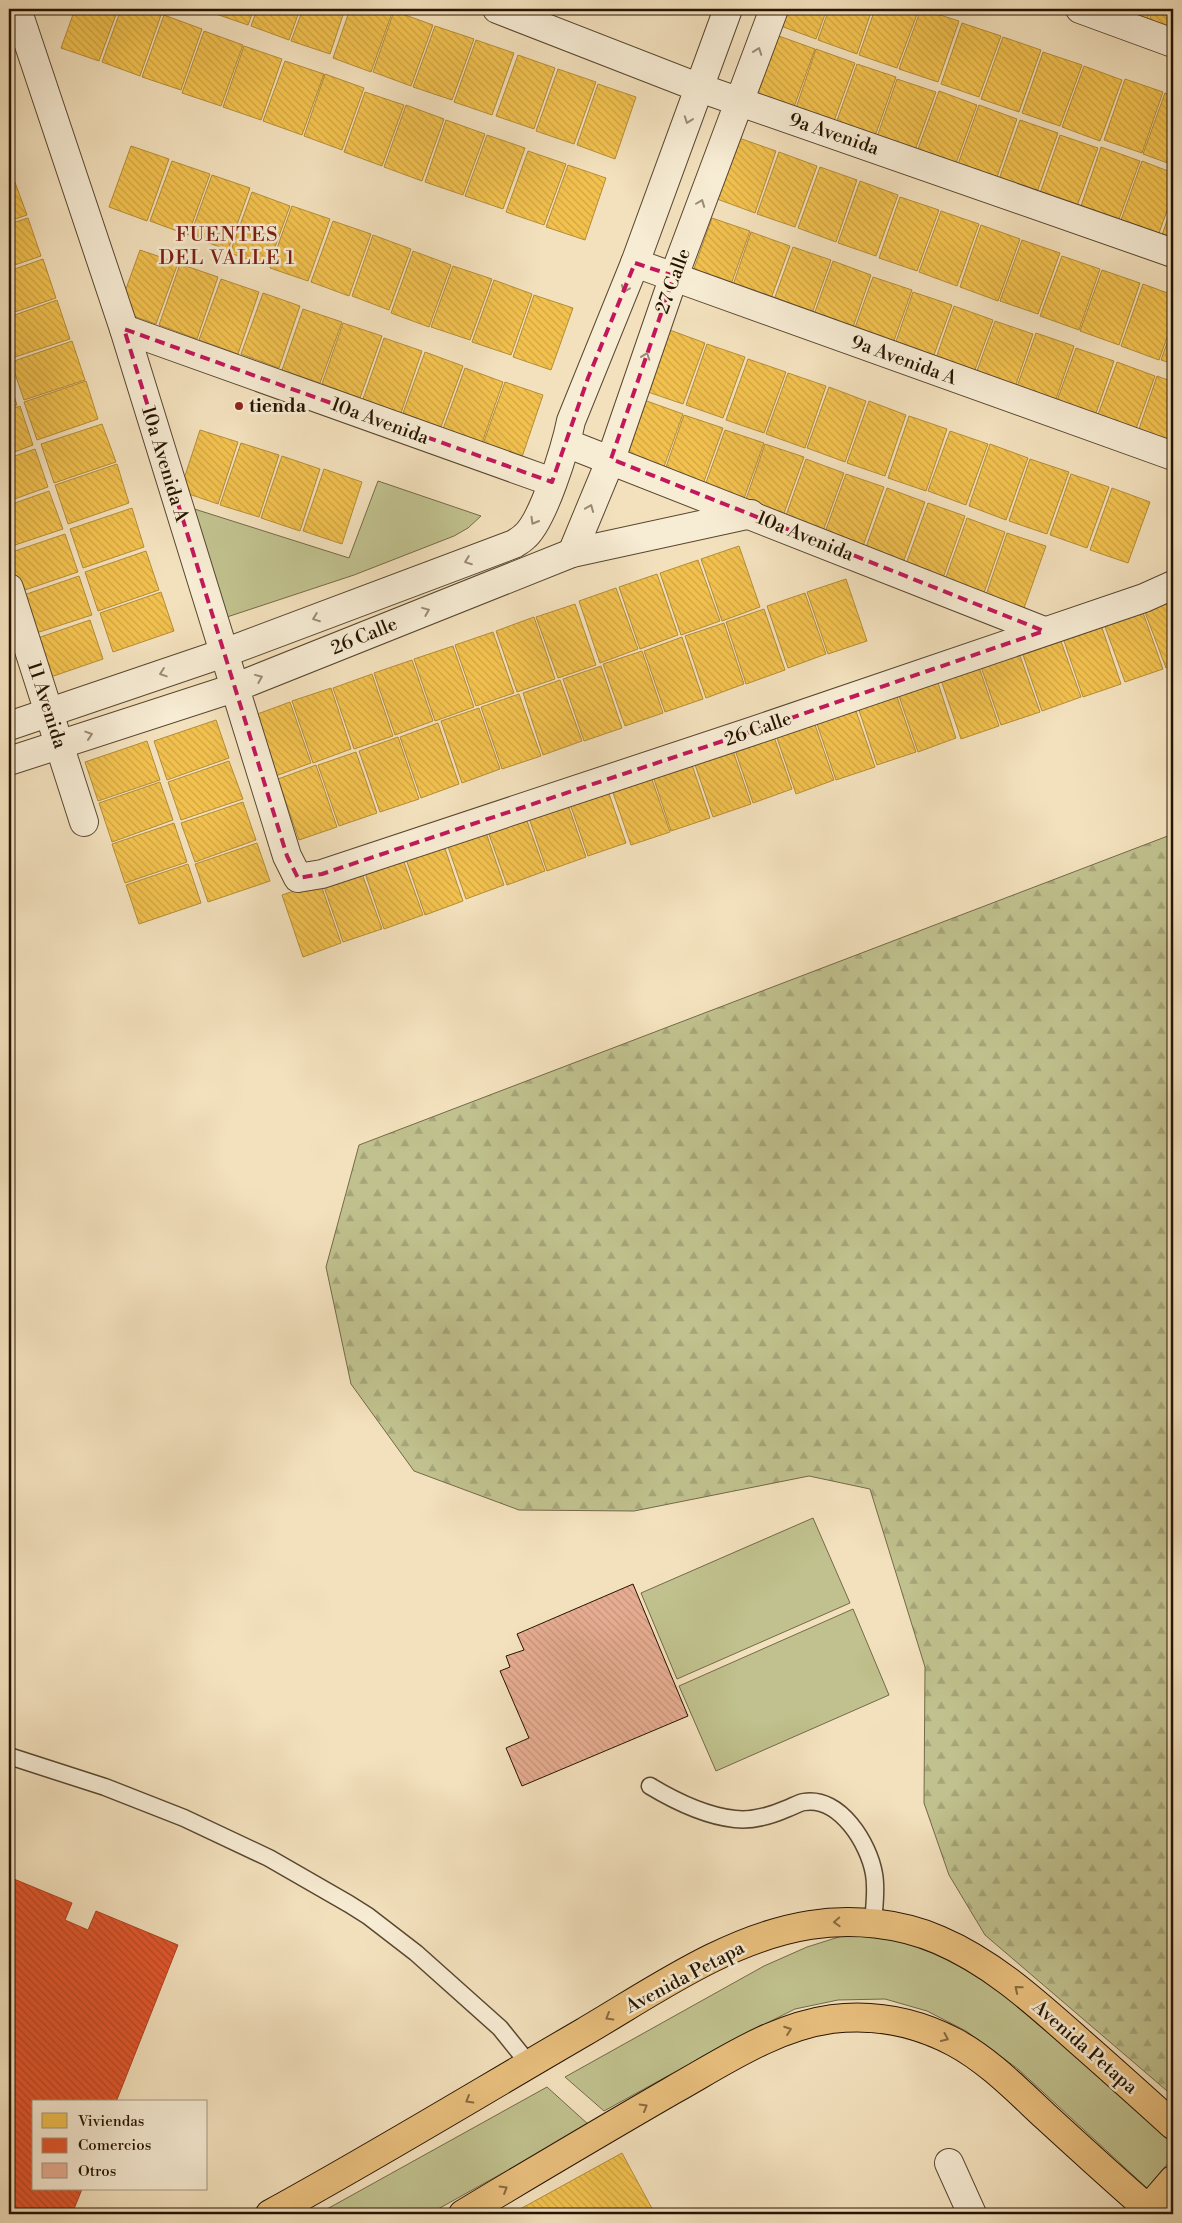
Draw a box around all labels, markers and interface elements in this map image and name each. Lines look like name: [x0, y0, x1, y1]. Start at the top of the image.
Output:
one-way arrow: [752, 47, 762, 56]
street label: 9a Avenida: [786, 107, 883, 161]
one-way arrow: [684, 116, 694, 124]
one-way arrow: [695, 199, 705, 208]
district label: FUENTES DEL VALLE 1: [159, 223, 295, 271]
street label: 27 Calle: [650, 245, 696, 317]
one-way arrow: [620, 284, 631, 293]
street label: 9a Avenida A: [848, 330, 961, 391]
one-way arrow: [641, 352, 651, 361]
street label: 10a Avenida: [328, 392, 433, 450]
place label: tienda: [249, 394, 307, 418]
marker: tienda: [233, 400, 245, 412]
street label: 10a Avenida A: [136, 403, 194, 526]
one-way arrow: [584, 504, 594, 513]
street label: 10a Avenida: [753, 506, 857, 566]
one-way arrow: [531, 516, 541, 525]
one-way arrow: [464, 555, 473, 565]
one-way arrow: [421, 607, 430, 618]
one-way arrow: [312, 612, 321, 622]
street label: 26 Calle: [327, 612, 401, 660]
street label: 11 Avenida: [22, 659, 72, 752]
one-way arrow: [160, 668, 168, 678]
one-way arrow: [254, 673, 263, 684]
street label: 26 Calle: [721, 706, 795, 752]
one-way arrow: [84, 731, 92, 741]
one-way arrow: [833, 1917, 841, 1928]
street label: Avenida Petapa: [620, 1935, 749, 2019]
one-way arrow: [1015, 1985, 1024, 1994]
street label: Avenida Petapa: [1027, 1994, 1143, 2099]
one-way arrow: [605, 2011, 614, 2021]
one-way arrow: [783, 2026, 791, 2036]
one-way arrow: [940, 2032, 949, 2042]
one-way arrow: [465, 2093, 474, 2103]
legend: [32, 2100, 208, 2190]
one-way arrow: [639, 2103, 648, 2113]
text: Viviendas: [77, 2112, 144, 2131]
text: Comercios: [78, 2136, 151, 2155]
text: Otros: [78, 2162, 116, 2181]
one-way arrow: [499, 2186, 508, 2196]

